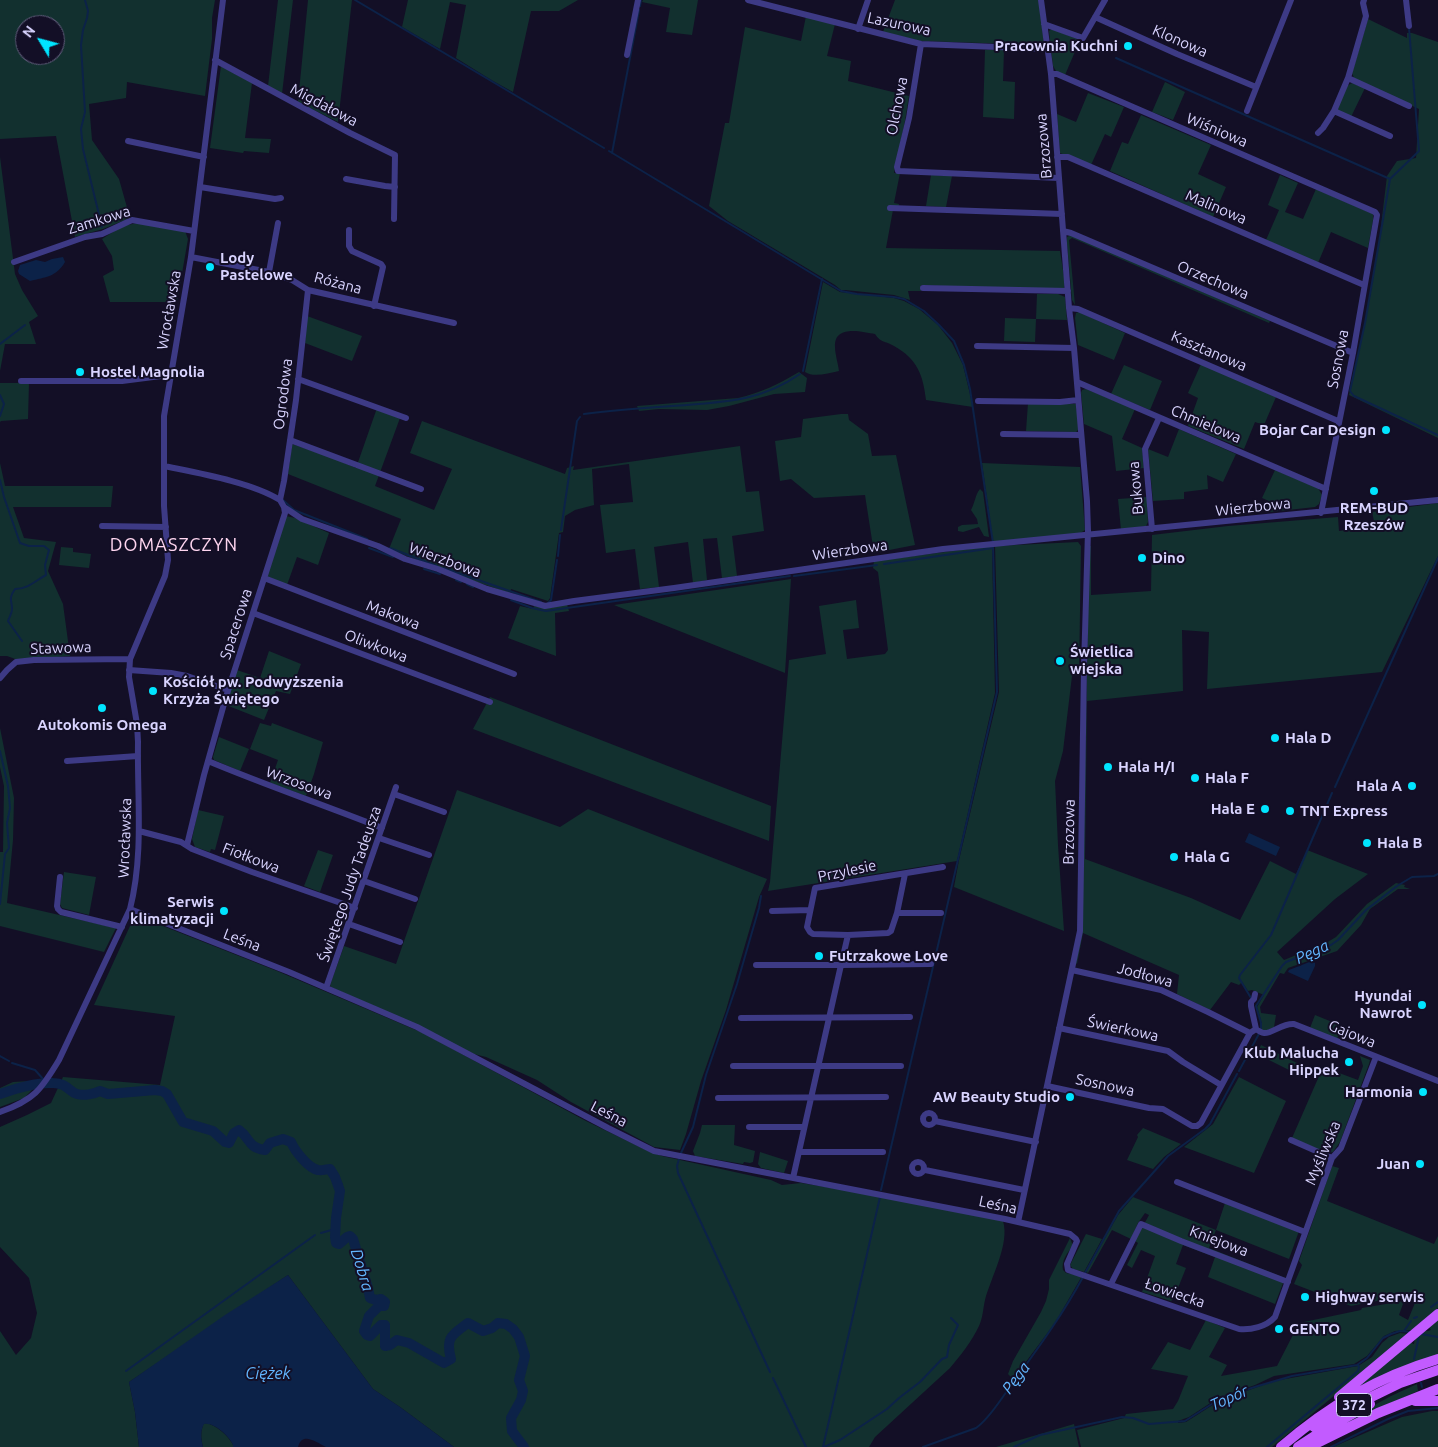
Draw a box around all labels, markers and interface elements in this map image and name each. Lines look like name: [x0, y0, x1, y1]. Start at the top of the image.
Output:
street label: Lazurowa: [866, 8, 932, 40]
north arrow: [15, 15, 65, 65]
street label: Klonowa: [1150, 21, 1210, 61]
text: N: [19, 23, 38, 41]
place label: Pracownia Kuchni: [995, 37, 1118, 55]
marker: Pracownia Kuchni: [1122, 40, 1134, 52]
street label: Olchowa: [883, 75, 911, 137]
street label: Migdałowa: [287, 80, 361, 130]
street label: Wiśniowa: [1184, 109, 1250, 151]
street label: Brzozowa: [1032, 113, 1056, 179]
street label: Malinowa: [1183, 186, 1249, 228]
street label: Zamkowa: [66, 202, 132, 238]
place label: Lody Pastelowe: [220, 249, 293, 284]
street label: Orzechowa: [1174, 257, 1252, 303]
marker: Lody Pastelowe: [204, 261, 216, 273]
street label: Różana: [312, 268, 364, 298]
street label: Wrocławska: [153, 269, 185, 351]
street label: Kasztanowa: [1168, 327, 1250, 375]
street label: Sosnowa: [1323, 328, 1353, 390]
street label: Ogrodowa: [270, 357, 296, 431]
place label: Hostel Magnolia: [90, 363, 205, 381]
marker: Hostel Magnolia: [74, 366, 86, 378]
street label: Chmielowa: [1168, 401, 1244, 447]
place label: Bojar Car Design: [1259, 421, 1376, 439]
marker: Bojar Car Design: [1380, 424, 1392, 436]
street label: Bukowa: [1125, 461, 1147, 515]
marker: REM-BUD Rzeszów: [1368, 485, 1380, 497]
street label: Wierzbowa: [1214, 494, 1292, 520]
place label: REM-BUD Rzeszów: [1340, 499, 1408, 534]
district label: DOMASZCZYN: [109, 534, 239, 556]
street label: Wierzbowa: [811, 536, 889, 564]
street label: Wierzbowa: [406, 539, 484, 581]
place label: Dino: [1152, 549, 1185, 567]
marker: Dino: [1136, 552, 1148, 564]
street label: Spacerowa: [216, 586, 256, 662]
street label: Makowa: [364, 597, 422, 633]
street label: Oliwkowa: [342, 626, 410, 666]
street label: Stawowa: [30, 638, 92, 658]
place label: Świetlica wiejska: [1070, 643, 1133, 678]
marker: Świetlica wiejska: [1054, 655, 1066, 667]
place label: Kościół pw. Podwyższenia Krzyża Świętego: [163, 673, 344, 708]
marker: Kościół pw. Podwyższenia Krzyża Świętego: [147, 685, 159, 697]
marker: Autokomis Omega: [96, 702, 108, 714]
place label: Autokomis Omega: [37, 716, 167, 734]
place label: Hala D: [1285, 729, 1331, 747]
marker: Hala D: [1269, 732, 1281, 744]
place label: Hala H/I: [1118, 758, 1175, 776]
marker: Hala H/I: [1102, 761, 1114, 773]
street label: Wrzosowa: [263, 763, 335, 803]
place label: Hala F: [1205, 769, 1249, 787]
marker: Hala F: [1189, 772, 1201, 784]
place label: Hala A: [1356, 777, 1402, 795]
marker: Hala A: [1406, 780, 1418, 792]
street label: Wrocławska: [115, 798, 135, 878]
street label: Brzozowa: [1059, 799, 1079, 865]
place label: Hala E: [1211, 800, 1255, 818]
place label: TNT Express: [1300, 802, 1388, 820]
marker: Hala E: [1259, 803, 1271, 815]
street label: Świętego Judy Tadeusza: [315, 804, 385, 964]
marker: TNT Express: [1284, 805, 1296, 817]
place label: Hala B: [1377, 834, 1422, 852]
marker: Hala B: [1361, 837, 1373, 849]
street label: Fiołkowa: [220, 839, 282, 877]
place label: Hala G: [1184, 848, 1230, 866]
marker: Hala G: [1168, 851, 1180, 863]
street label: Przylesie: [816, 856, 878, 886]
place label: Serwis klimatyzacji: [130, 893, 214, 928]
marker: Serwis klimatyzacji: [218, 905, 230, 917]
street label: Leśna: [221, 925, 263, 955]
water label: Pęga: [1292, 936, 1332, 968]
place label: Futrzakowe Love: [829, 947, 948, 965]
marker: Futrzakowe Love: [813, 950, 825, 962]
street label: Jodłowa: [1115, 959, 1175, 991]
place label: Hyundai Nawrot: [1354, 987, 1412, 1022]
marker: Hyundai Nawrot: [1416, 999, 1428, 1011]
street label: Świerkowa: [1086, 1013, 1160, 1045]
street label: Gajowa: [1326, 1016, 1378, 1052]
place label: Klub Malucha Hippek: [1244, 1044, 1339, 1079]
marker: Klub Malucha Hippek: [1343, 1056, 1355, 1068]
street label: Sosnowa: [1074, 1070, 1136, 1100]
place label: Harmonia: [1345, 1083, 1413, 1101]
marker: Harmonia: [1417, 1086, 1429, 1098]
place label: AW Beauty Studio: [933, 1088, 1060, 1106]
marker: AW Beauty Studio: [1064, 1091, 1076, 1103]
street label: Leśna: [588, 1097, 630, 1131]
street label: Myśliwska: [1301, 1118, 1345, 1188]
place label: Juan: [1377, 1155, 1410, 1173]
marker: Juan: [1414, 1158, 1426, 1170]
street label: Leśna: [977, 1192, 1019, 1218]
street label: Kniejowa: [1187, 1222, 1251, 1260]
water label: Dobra: [346, 1246, 378, 1294]
street label: Łowiecka: [1143, 1274, 1207, 1312]
place label: Highway serwis: [1315, 1288, 1424, 1306]
marker: Highway serwis: [1299, 1291, 1311, 1303]
place label: GENTO: [1289, 1320, 1340, 1338]
marker: GENTO: [1273, 1323, 1285, 1335]
water label: Pęga: [998, 1358, 1034, 1398]
water label: Ciężek: [245, 1364, 291, 1384]
water label: Topór: [1207, 1381, 1251, 1415]
road number: 372: [1336, 1394, 1372, 1416]

